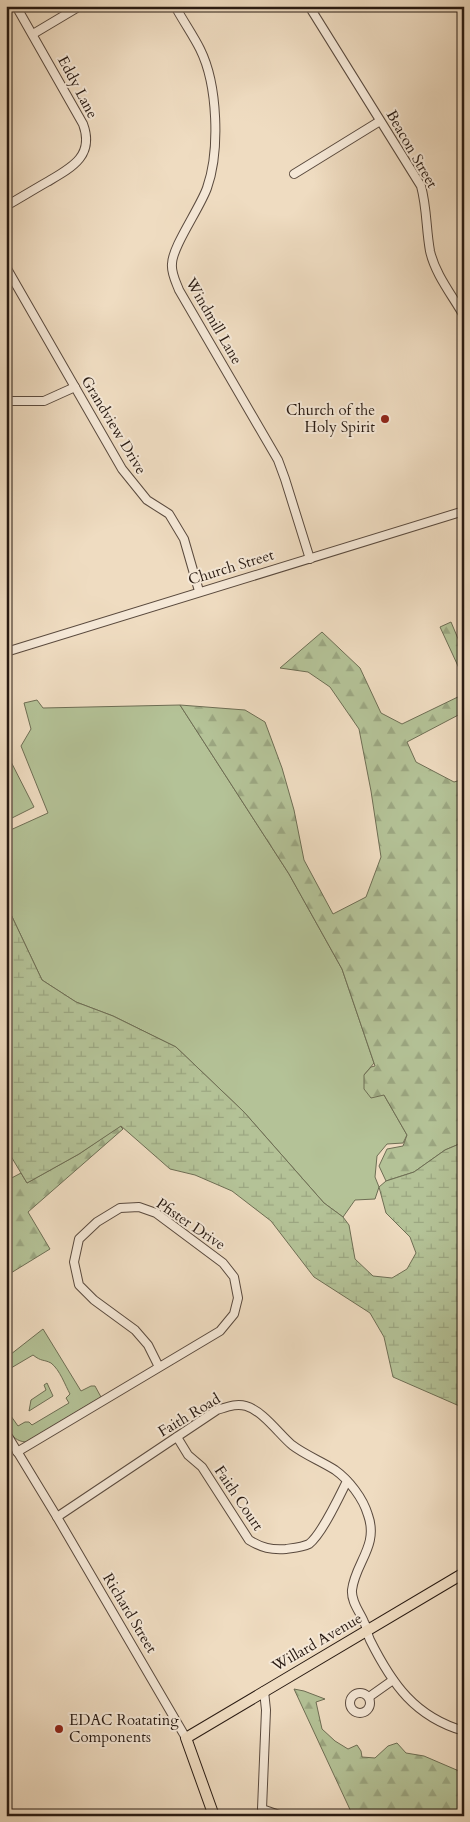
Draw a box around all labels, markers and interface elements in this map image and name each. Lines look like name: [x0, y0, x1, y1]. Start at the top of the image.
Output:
street label: Eddy Lane: [53, 52, 103, 122]
street label: Beacon Street: [382, 106, 443, 192]
street label: Windmill Lane: [181, 273, 247, 368]
street label: Grandview Drive: [77, 372, 151, 478]
place label: Church of the Holy Spirit: [286, 400, 375, 437]
marker: Church of the Holy Spirit: [379, 413, 391, 425]
street label: Church Street: [186, 544, 277, 590]
street label: Pfister Drive: [152, 1193, 230, 1255]
street label: Faith Road: [154, 1389, 224, 1441]
street label: Faith Court: [210, 1462, 268, 1535]
street label: Richard Street: [98, 1569, 162, 1657]
street label: Willard Avenue: [267, 1608, 366, 1676]
place label: EDAC Roatating Components: [69, 1710, 179, 1747]
marker: EDAC Roatating Components: [53, 1723, 65, 1735]

